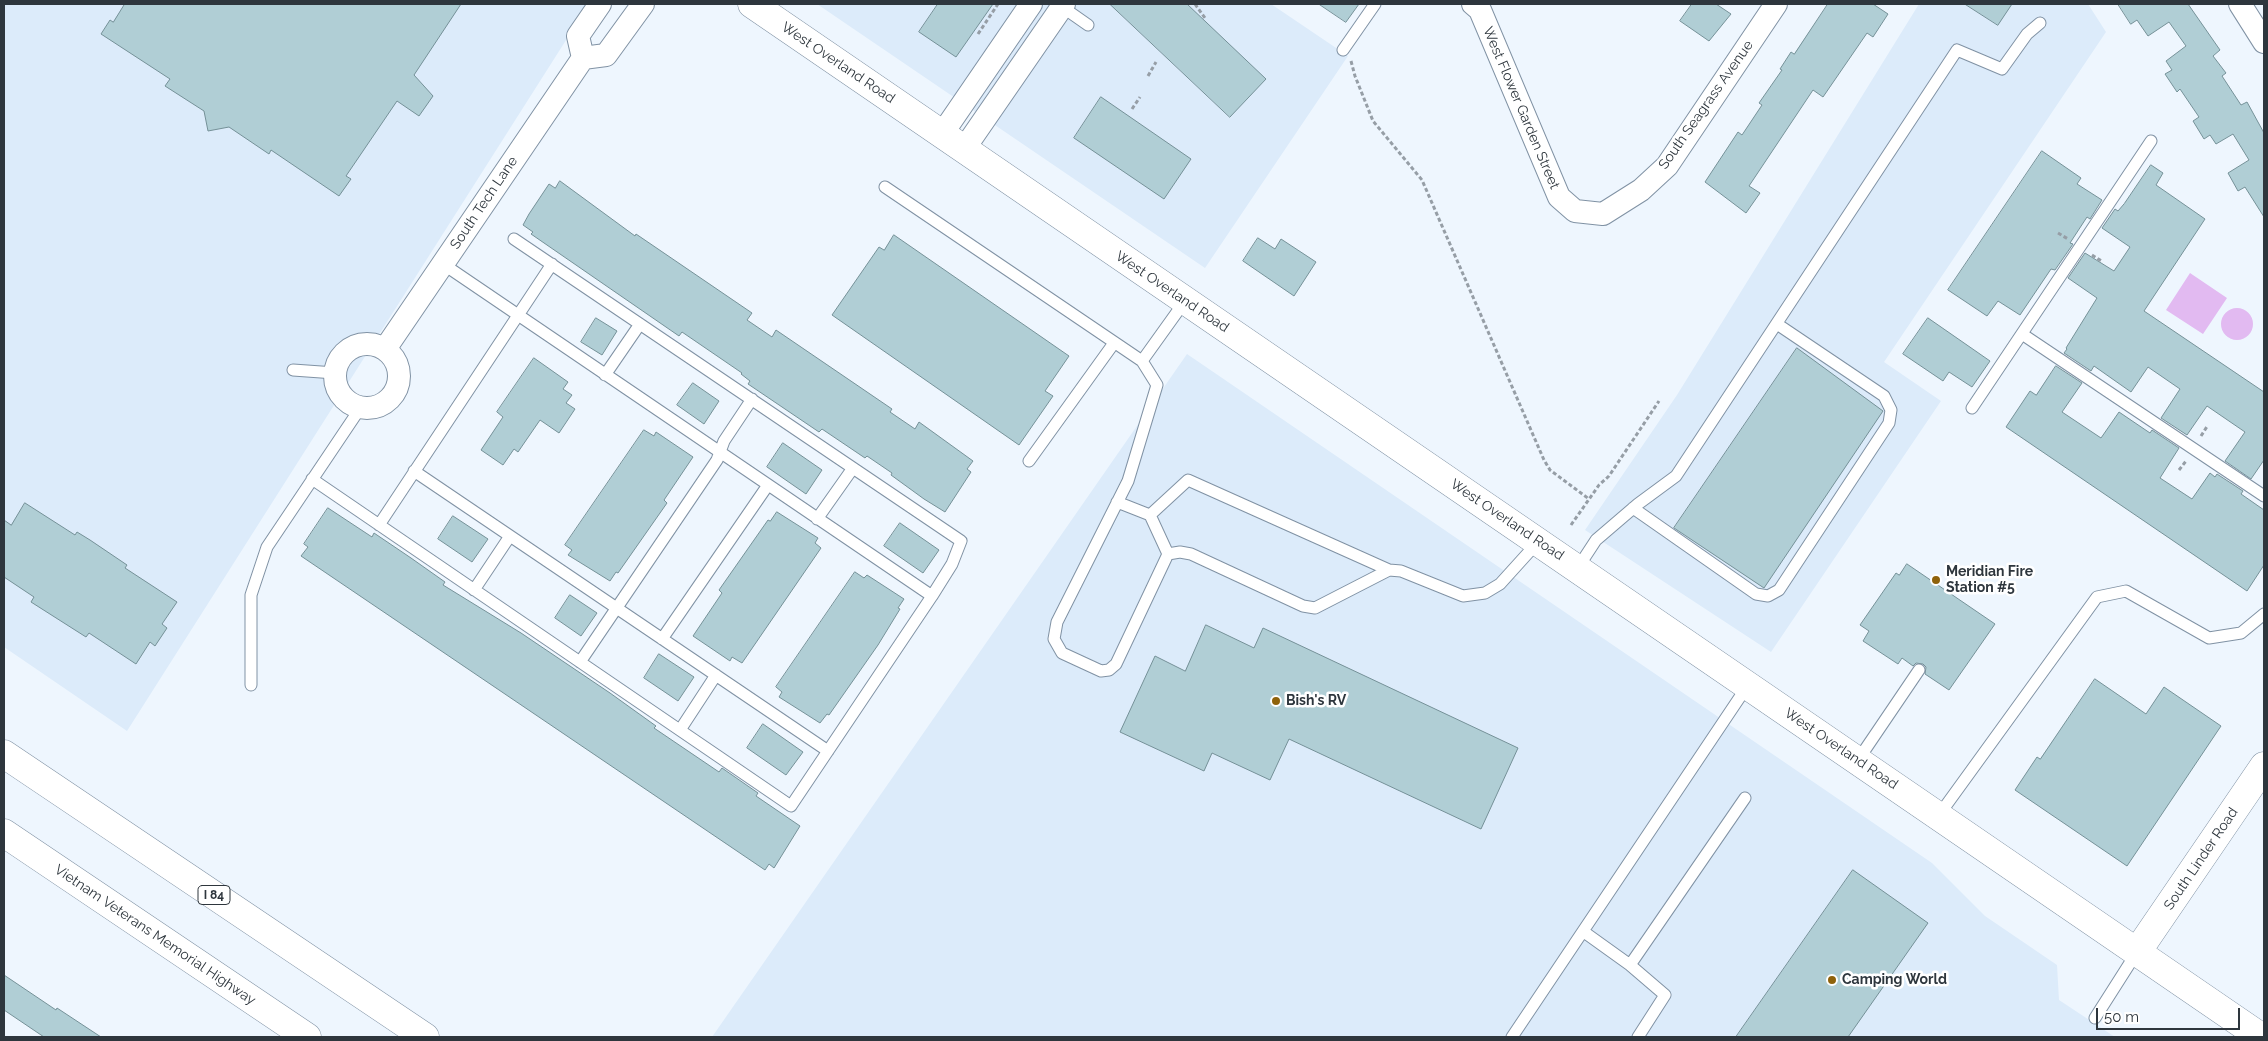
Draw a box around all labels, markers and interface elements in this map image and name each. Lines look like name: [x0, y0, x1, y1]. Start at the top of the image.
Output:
street label: West Overland Road: [778, 19, 898, 107]
street label: West Flower Garden Street: [1479, 24, 1563, 192]
street label: South Seagrass Avenue: [1655, 37, 1757, 173]
street label: South Tech Lane: [447, 153, 521, 253]
street label: West Overland Road: [1112, 248, 1232, 336]
street label: West Overland Road: [1447, 476, 1567, 564]
place label: Meridian Fire Station #5: [1946, 564, 2033, 596]
marker: Meridian Fire Station #5: [1930, 574, 1942, 586]
place label: Bish's RV: [1286, 693, 1346, 709]
marker: Bish's RV: [1270, 695, 1282, 707]
street label: West Overland Road: [1781, 705, 1901, 793]
street label: South Linder Road: [2161, 805, 2241, 913]
street label: Vietnam Veterans Memorial Highway: [51, 861, 259, 1009]
road number: I 84: [198, 886, 230, 904]
place label: Camping World: [1842, 972, 1947, 988]
marker: Camping World: [1826, 974, 1838, 986]
scale bar: [2098, 998, 2242, 1030]
text: 50 m: [2104, 1008, 2139, 1026]

